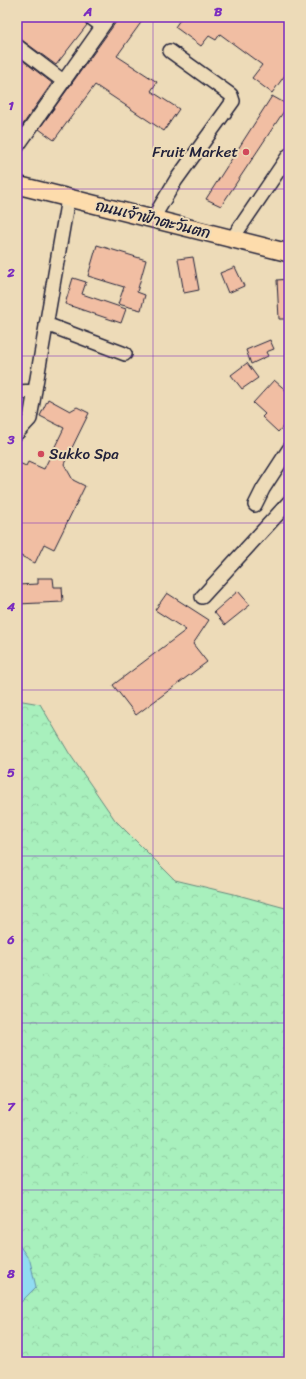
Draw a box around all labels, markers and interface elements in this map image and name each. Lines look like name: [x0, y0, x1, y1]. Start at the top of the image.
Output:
text: A: [83, 0, 92, 23]
text: B: [214, 0, 223, 23]
text: 1: [8, 94, 14, 117]
place label: Fruit Market: [152, 139, 238, 165]
marker: Fruit Market: [241, 147, 251, 157]
street label: ถนนเจ้าฟ้าตะวันตก: [93, 192, 213, 246]
text: 2: [6, 261, 15, 284]
text: 3: [6, 428, 15, 451]
place label: Sukko Spa: [49, 441, 119, 467]
marker: Sukko Spa: [36, 449, 46, 459]
text: 4: [6, 595, 16, 618]
text: 5: [7, 761, 15, 784]
text: 6: [6, 928, 15, 951]
text: 7: [7, 1095, 16, 1118]
text: 8: [6, 1262, 15, 1285]

